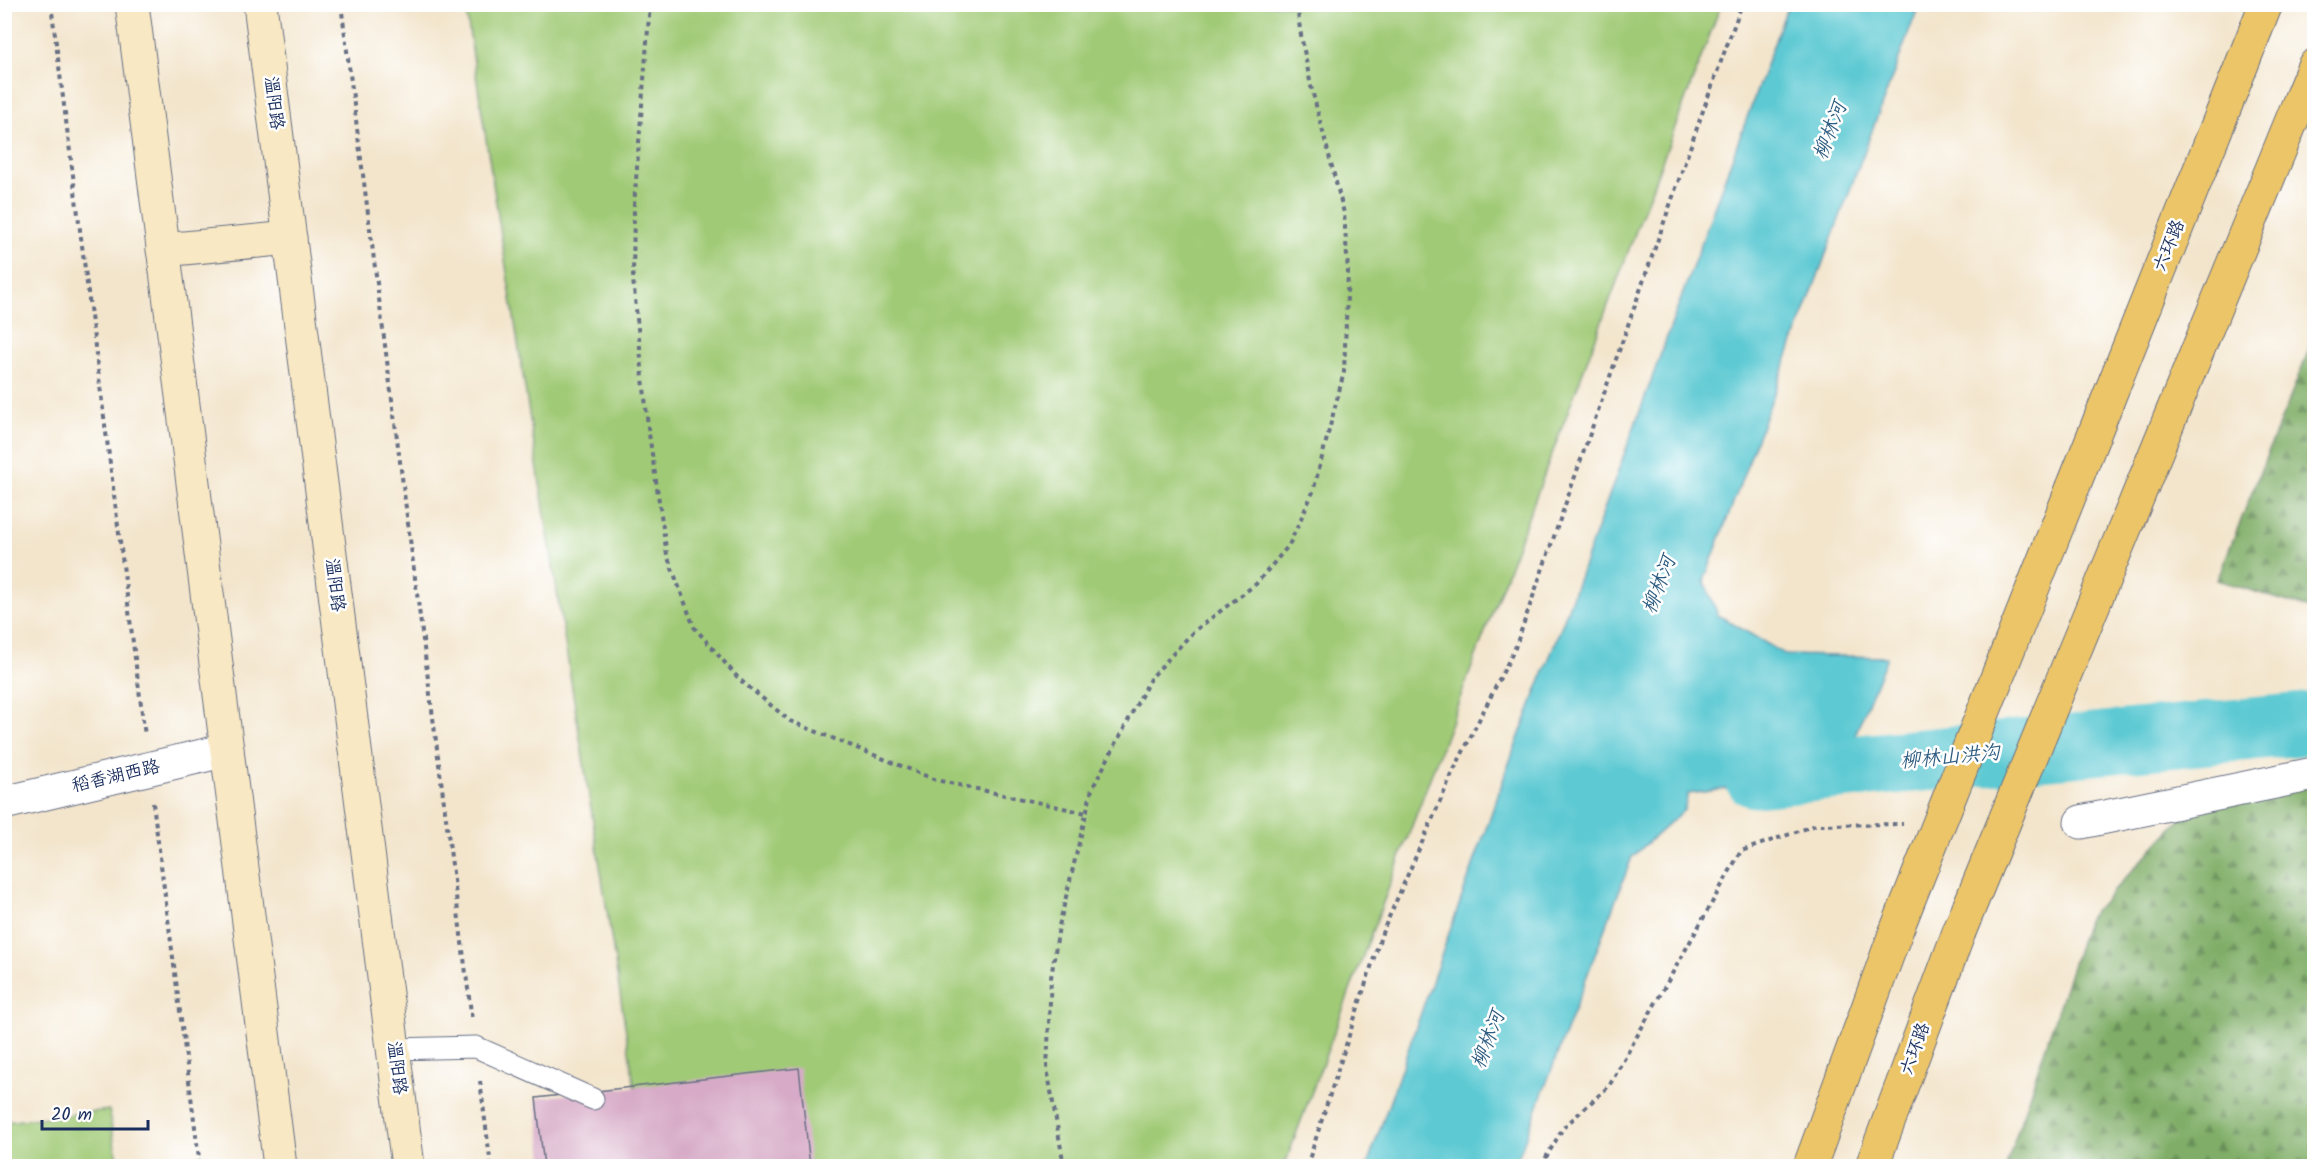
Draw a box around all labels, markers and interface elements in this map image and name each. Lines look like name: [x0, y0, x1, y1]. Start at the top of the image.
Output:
street label: 温阳路: [255, 74, 291, 132]
water label: 柳林河: [1805, 94, 1858, 165]
street label: 六环路: [2146, 216, 2194, 276]
water label: 柳林河: [1634, 548, 1687, 619]
street label: 温阳路: [316, 556, 352, 614]
water label: 柳林山洪沟: [1899, 738, 2003, 778]
street label: 稻香湖西路: [69, 753, 163, 801]
water label: 柳林河: [1463, 1003, 1516, 1074]
street label: 六环路: [1893, 1019, 1939, 1079]
street label: 温阳路: [378, 1039, 414, 1097]
scale bar: [42, 1093, 148, 1131]
text: 20 m: [51, 1101, 92, 1130]

